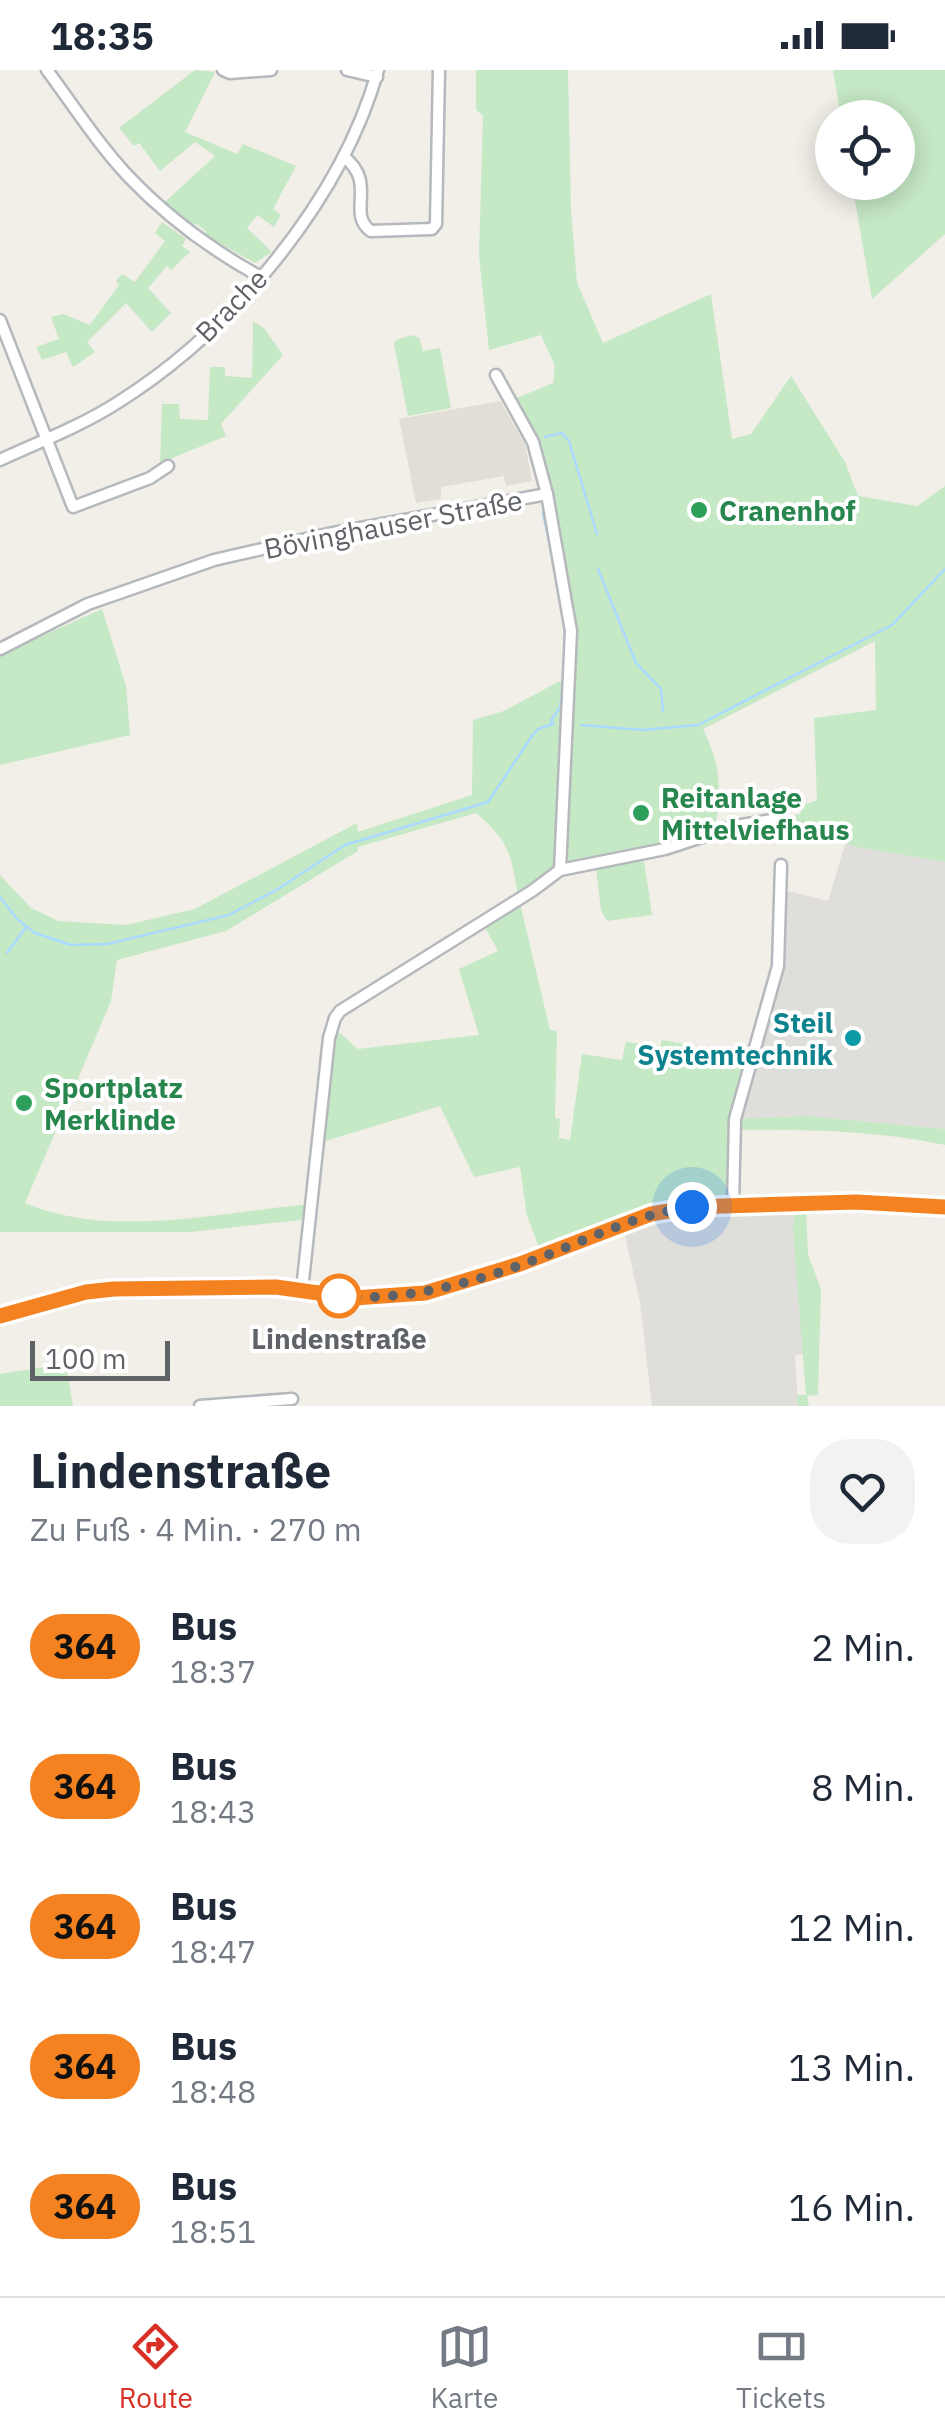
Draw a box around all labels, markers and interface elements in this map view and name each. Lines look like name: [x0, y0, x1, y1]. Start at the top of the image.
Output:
text: 18:35: [50, 11, 154, 60]
map controls: [815, 100, 915, 200]
button: locate: [815, 100, 915, 200]
street label: Brache: [187, 260, 275, 350]
street label: Bövinghauser Straße: [261, 481, 525, 567]
place label: Cranenhof: [719, 492, 856, 529]
marker: Cranenhof: [688, 499, 710, 521]
place label: Reitanlage Mittelviefhaus: [661, 779, 850, 848]
marker: Reitanlage Mittelviefhaus: [630, 802, 652, 824]
place label: Steil Systemtechnik: [637, 1004, 834, 1073]
marker: Steil Systemtechnik: [842, 1027, 864, 1049]
place label: Sportplatz Merklinde: [44, 1069, 183, 1138]
marker: Sportplatz Merklinde: [13, 1092, 35, 1114]
your location: [667, 1182, 717, 1232]
marker: Lindenstraße: [318, 1275, 360, 1317]
place label: Lindenstraße: [251, 1320, 427, 1357]
scale bar: [30, 1336, 170, 1380]
text: 100 m: [45, 1340, 126, 1377]
text: Lindenstraße: [30, 1439, 331, 1501]
button: heart: [810, 1439, 915, 1544]
text: Zu Fuß · 4 Min. · 270 m: [30, 1508, 362, 1550]
text: Bus: [170, 1601, 237, 1650]
text: 2 Min.: [811, 1622, 915, 1671]
text: 364: [53, 1623, 117, 1669]
text: 18:37: [170, 1650, 256, 1692]
text: Bus: [170, 1741, 237, 1790]
text: 8 Min.: [811, 1762, 915, 1811]
text: 364: [53, 1763, 117, 1809]
text: 18:43: [170, 1790, 256, 1832]
text: Bus: [170, 1881, 237, 1930]
text: 12 Min.: [788, 1902, 915, 1951]
text: 364: [53, 1903, 117, 1949]
text: 18:47: [170, 1930, 256, 1972]
text: Bus: [170, 2021, 237, 2070]
text: 13 Min.: [788, 2042, 915, 2091]
text: 364: [53, 2043, 117, 2089]
text: 18:48: [170, 2070, 256, 2112]
text: Bus: [170, 2161, 237, 2210]
text: 16 Min.: [788, 2182, 915, 2231]
text: 364: [53, 2183, 117, 2229]
text: 18:51: [170, 2210, 256, 2252]
tab: Route: [119, 2319, 193, 2416]
tab: Karte: [431, 2319, 498, 2416]
tab: Tickets: [736, 2319, 826, 2416]

